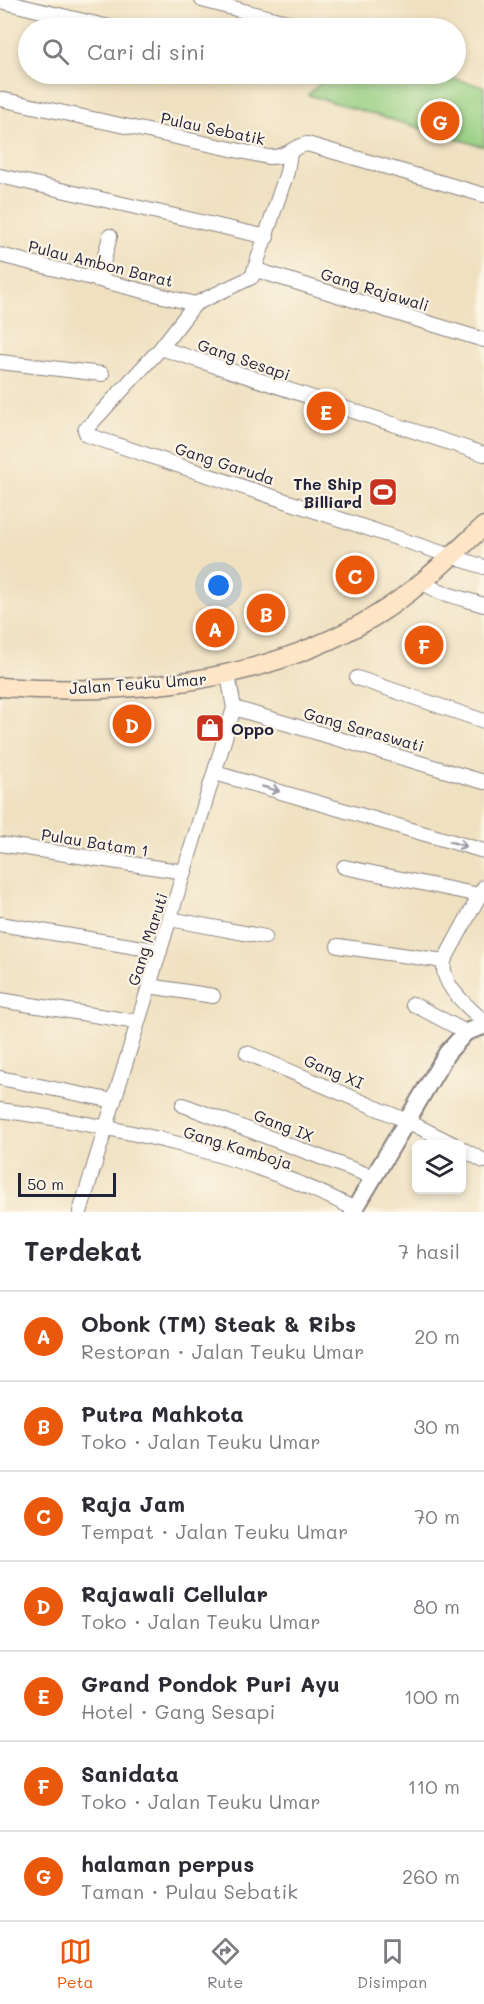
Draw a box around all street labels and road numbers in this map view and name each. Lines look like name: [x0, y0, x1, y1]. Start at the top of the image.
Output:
street label: Pulau Sebatik: [159, 107, 267, 149]
street label: Pulau Ambon Barat: [26, 235, 176, 291]
street label: Gang Rajawali: [318, 263, 432, 315]
street label: Gang Sesapi: [195, 333, 293, 385]
street label: Gang Garuda: [172, 437, 278, 489]
street label: Jalan Teuku Umar: [68, 668, 208, 698]
street label: Gang Saraswati: [301, 702, 427, 756]
street label: Pulau Batam 1: [40, 823, 150, 861]
street label: Gang Maruti: [122, 890, 172, 988]
street label: Gang XI: [301, 1049, 367, 1093]
street label: Gang IX: [251, 1104, 317, 1146]
street label: Gang Kamboja: [181, 1121, 295, 1174]

